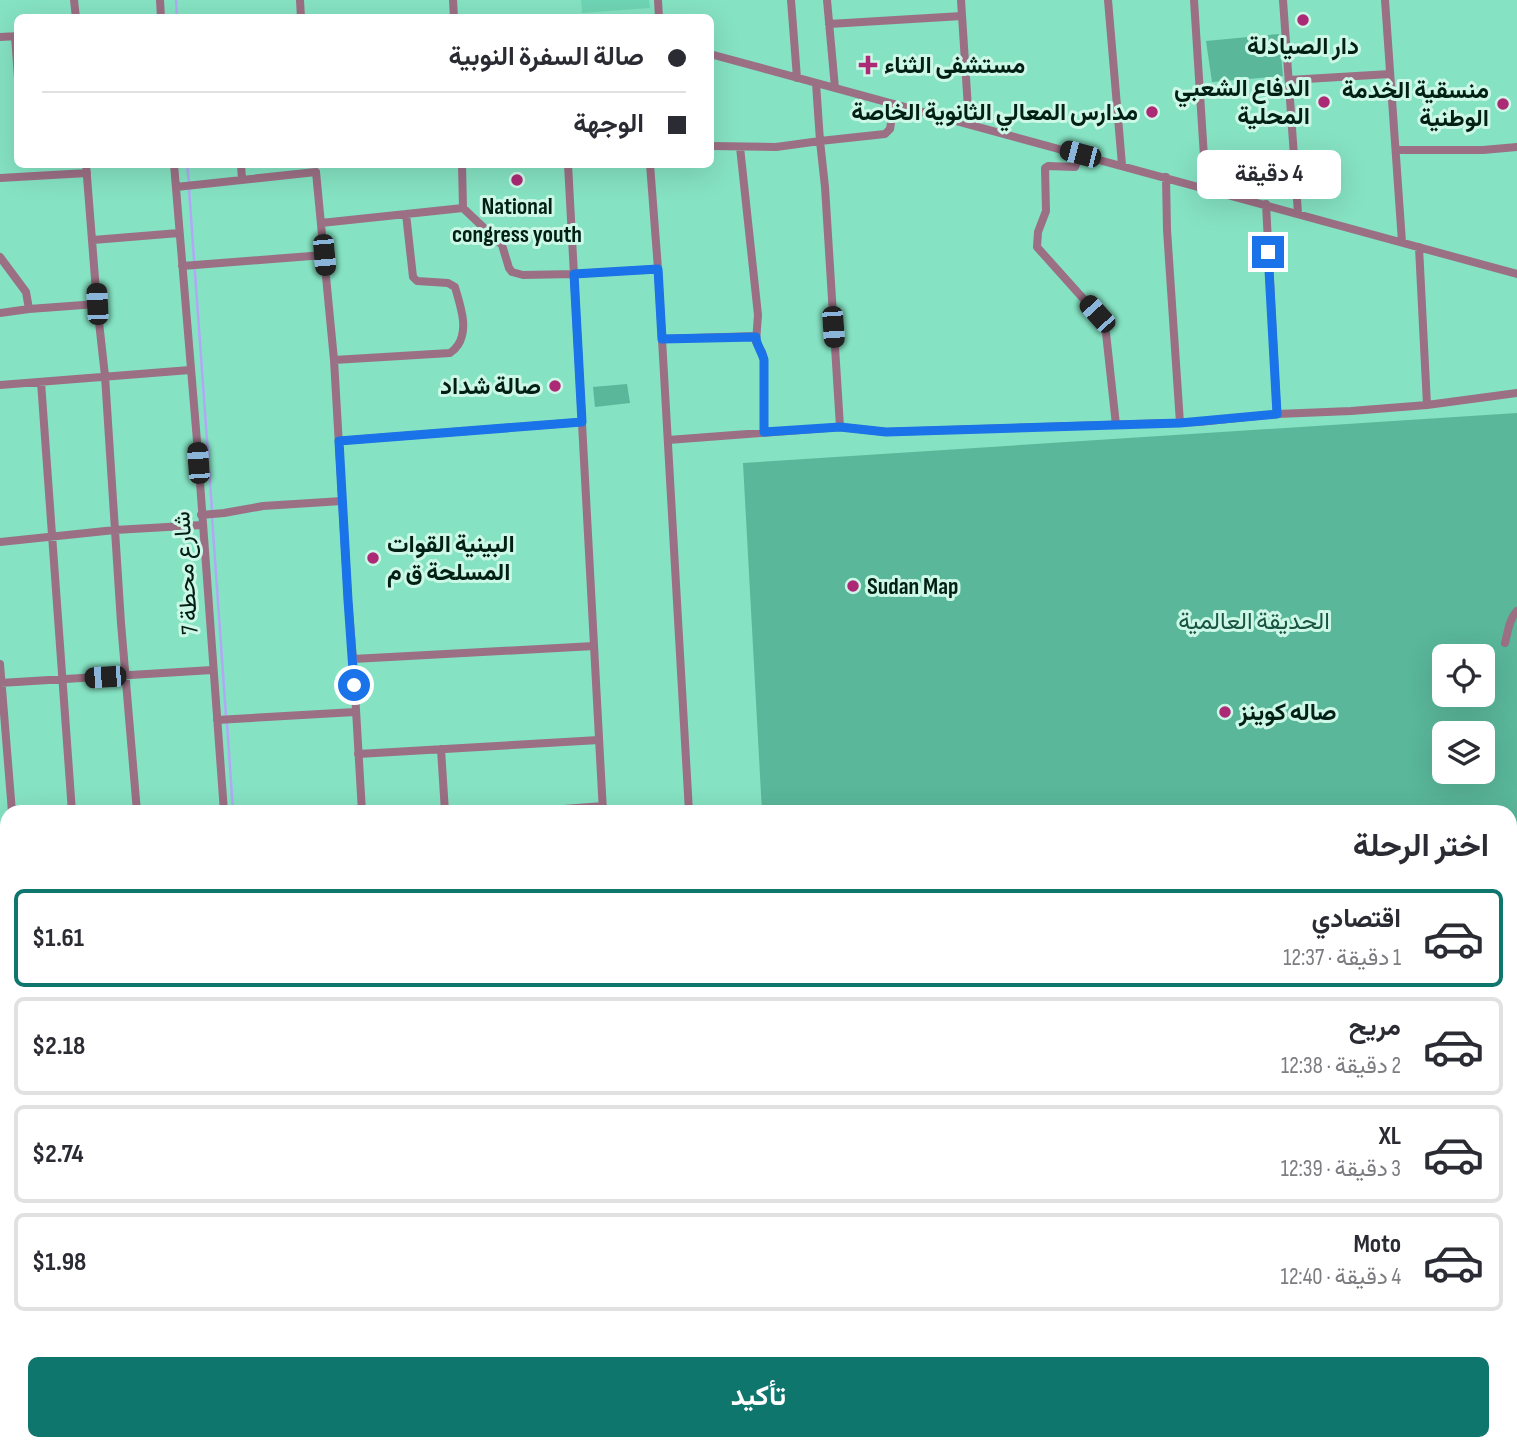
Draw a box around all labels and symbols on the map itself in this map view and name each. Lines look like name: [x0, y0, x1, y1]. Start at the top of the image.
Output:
marker: دار الصيادلة: [1295, 12, 1311, 28]
place label: دار الصيادلة: [1247, 32, 1359, 61]
place label: مستشفى الثناء: [884, 51, 1025, 80]
marker: مستشفى الثناء: [858, 55, 878, 75]
place label: الدفاع الشعبي المحلية: [1174, 74, 1310, 131]
place label: منسقية الخدمة الوطنية: [1342, 76, 1489, 133]
marker: الدفاع الشعبي المحلية: [1316, 94, 1332, 110]
marker: منسقية الخدمة الوطنية: [1495, 96, 1511, 112]
place label: مدارس المعالي الثانوية الخاصة: [851, 98, 1138, 132]
marker: مدارس المعالي الثانوية الخاصة: [1144, 104, 1160, 120]
car: [1057, 138, 1104, 170]
callout: 4 دقيقة: [1196, 150, 1340, 200]
marker: National congress youth: [509, 172, 525, 188]
place label: National congress youth: [452, 192, 582, 249]
car: [312, 233, 337, 277]
route end: [1252, 236, 1284, 268]
car: [86, 282, 109, 326]
car: [1076, 291, 1119, 337]
car: [822, 305, 845, 349]
place label: صالة شداد: [440, 372, 541, 401]
marker: صالة شداد: [547, 378, 563, 394]
car: [187, 441, 210, 485]
street label: شارع محطة 7: [167, 510, 206, 636]
place label: البينية القوات المسلحة ق م: [387, 530, 515, 588]
marker: البينية القوات المسلحة ق م: [365, 550, 381, 566]
place label: Sudan Map: [867, 572, 958, 601]
marker: Sudan Map: [845, 578, 861, 594]
park label: الحديقة العالمية: [1178, 607, 1330, 636]
car: [84, 665, 127, 689]
route start: [338, 669, 370, 701]
place label: صاله كوينز: [1238, 698, 1337, 727]
marker: صاله كوينز: [1217, 704, 1233, 720]

